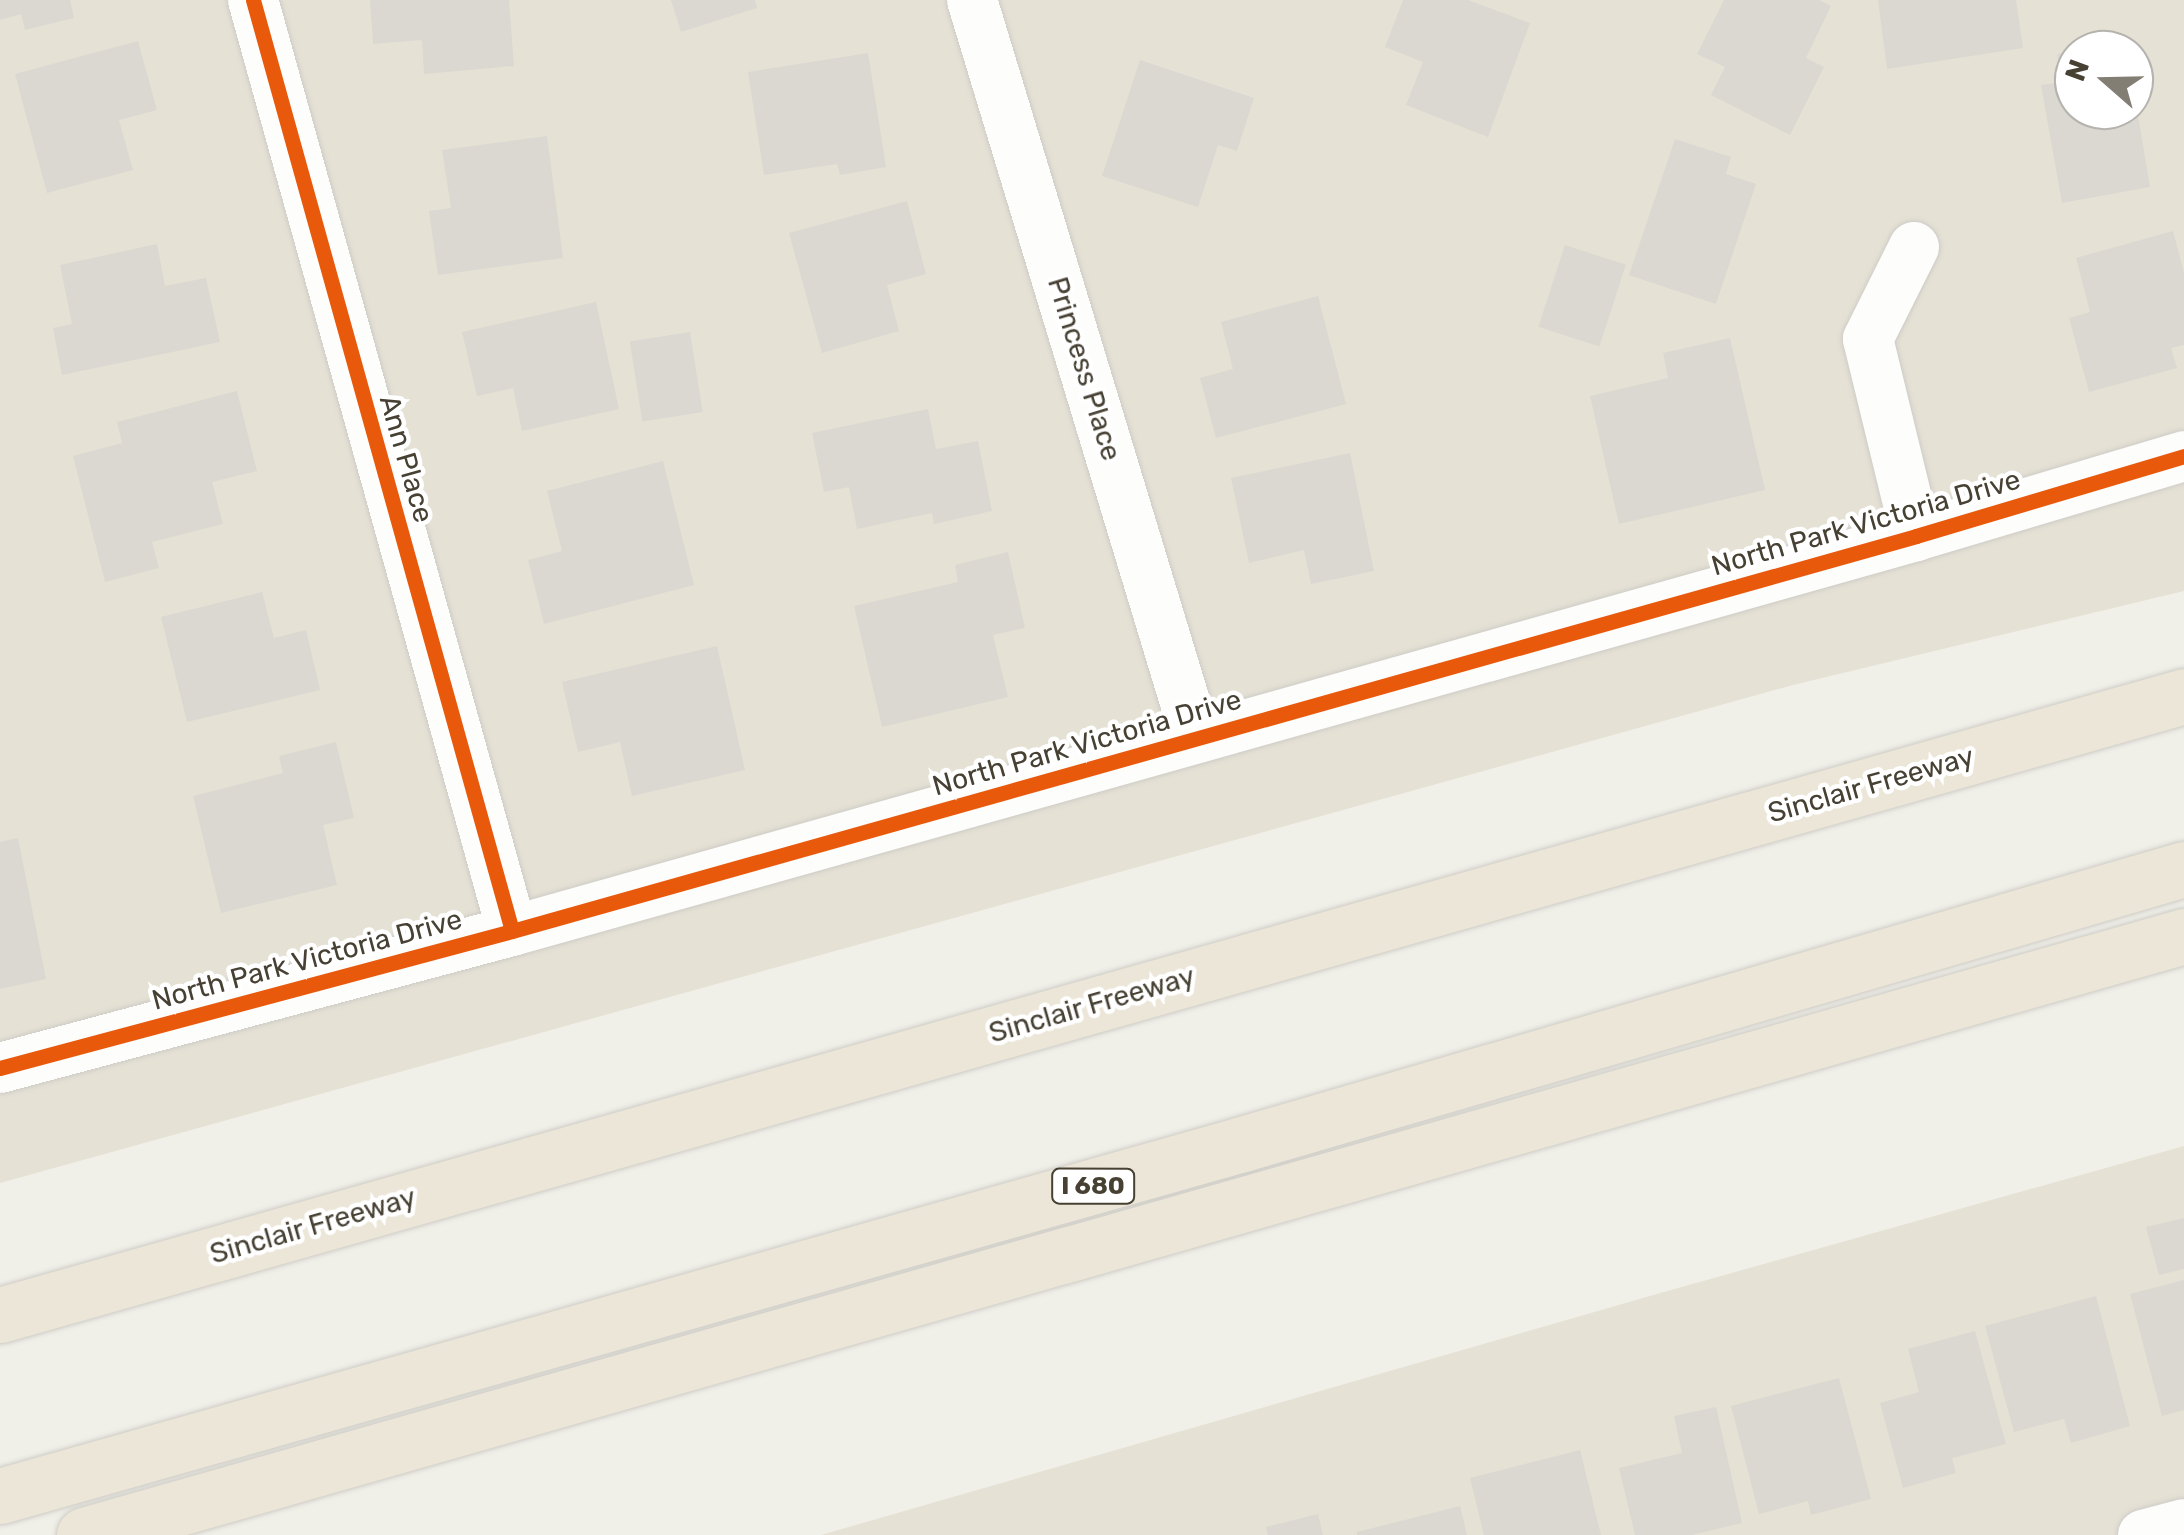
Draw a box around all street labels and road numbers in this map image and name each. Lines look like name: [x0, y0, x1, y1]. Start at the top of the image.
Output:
street label: Princess Place: [1040, 273, 1128, 465]
street label: Ann Place: [372, 391, 440, 527]
street label: North Park Victoria Drive: [1707, 463, 2025, 583]
street label: North Park Victoria Drive: [928, 683, 1246, 803]
street label: Sinclair Freeway: [1764, 739, 1978, 831]
street label: North Park Victoria Drive: [148, 902, 466, 1018]
street label: Sinclair Freeway: [985, 959, 1199, 1051]
road number: I 680: [1050, 1166, 1136, 1206]
street label: Sinclair Freeway: [206, 1180, 420, 1272]

